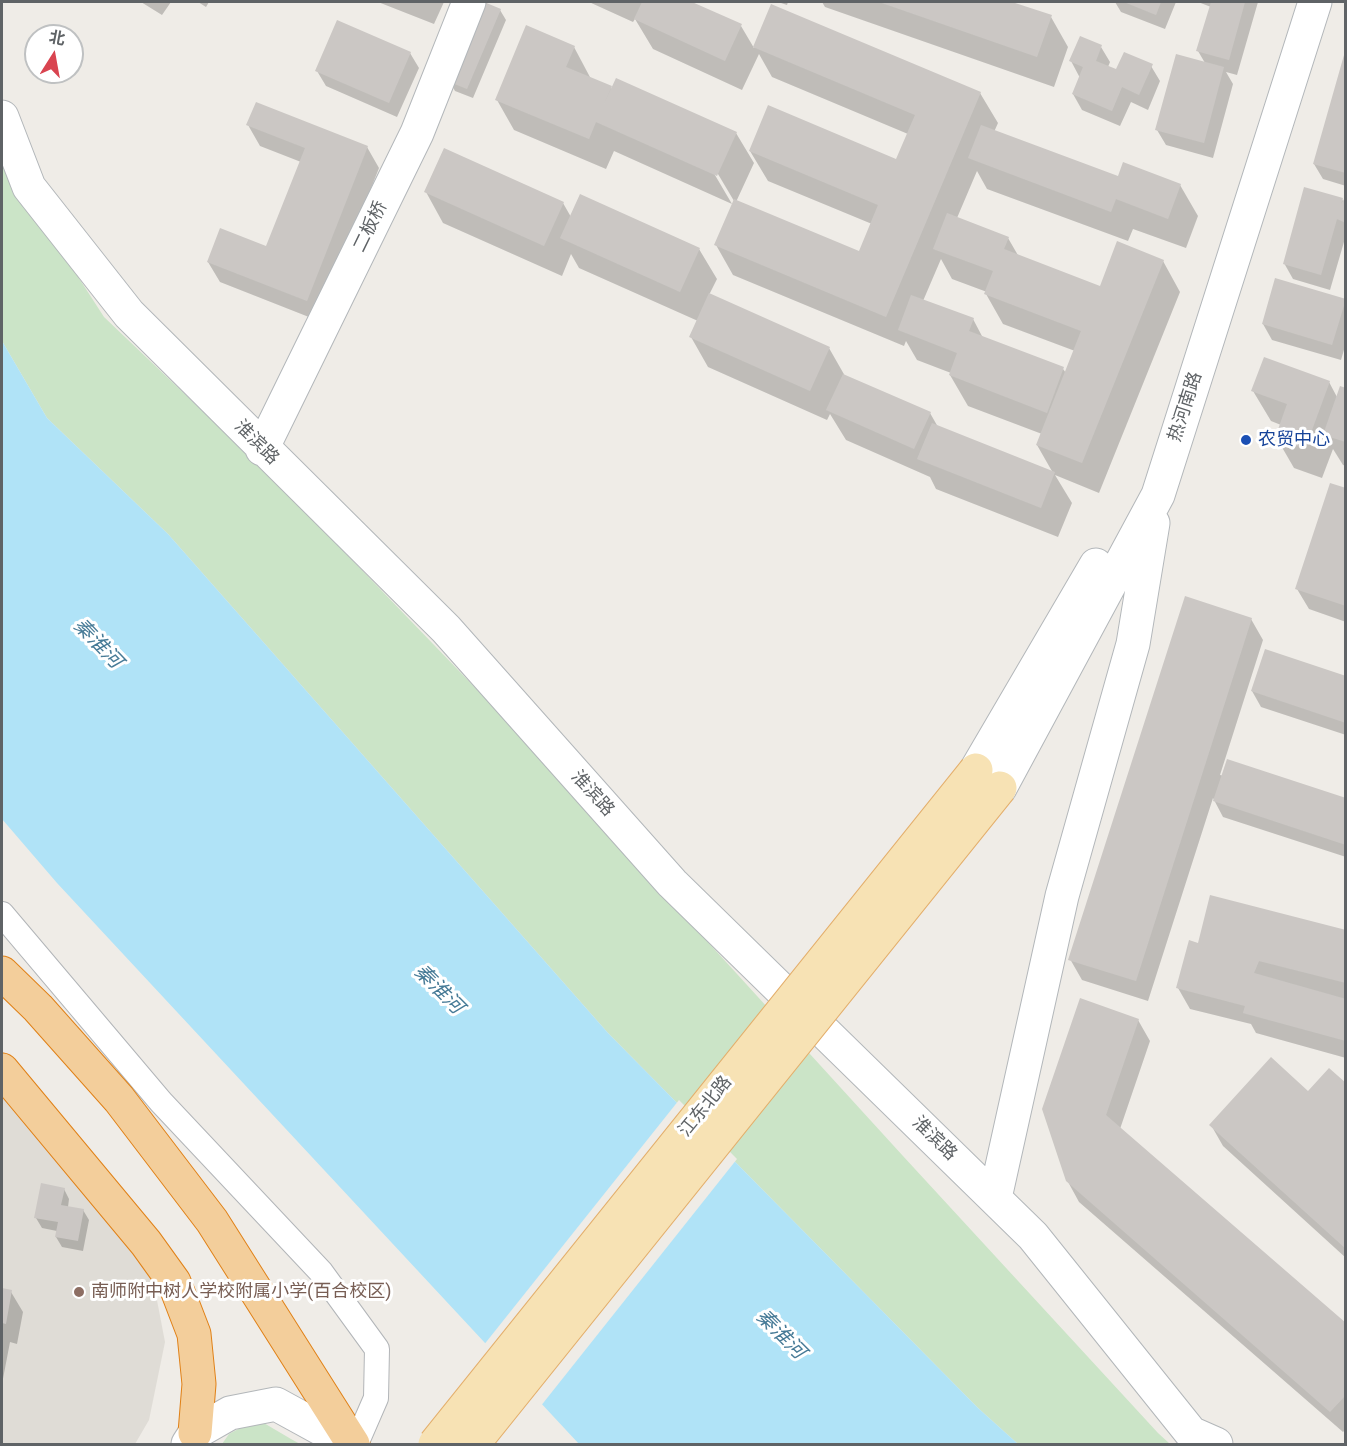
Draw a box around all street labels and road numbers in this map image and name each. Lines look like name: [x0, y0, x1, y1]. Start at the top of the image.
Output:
street label: 二板桥: [349, 198, 393, 256]
street label: 热河南路: [1165, 369, 1207, 445]
street label: 淮滨路: [229, 416, 283, 470]
street label: 淮滨路: [566, 767, 618, 821]
street label: 江东北路: [675, 1072, 737, 1142]
street label: 淮滨路: [907, 1112, 961, 1166]

